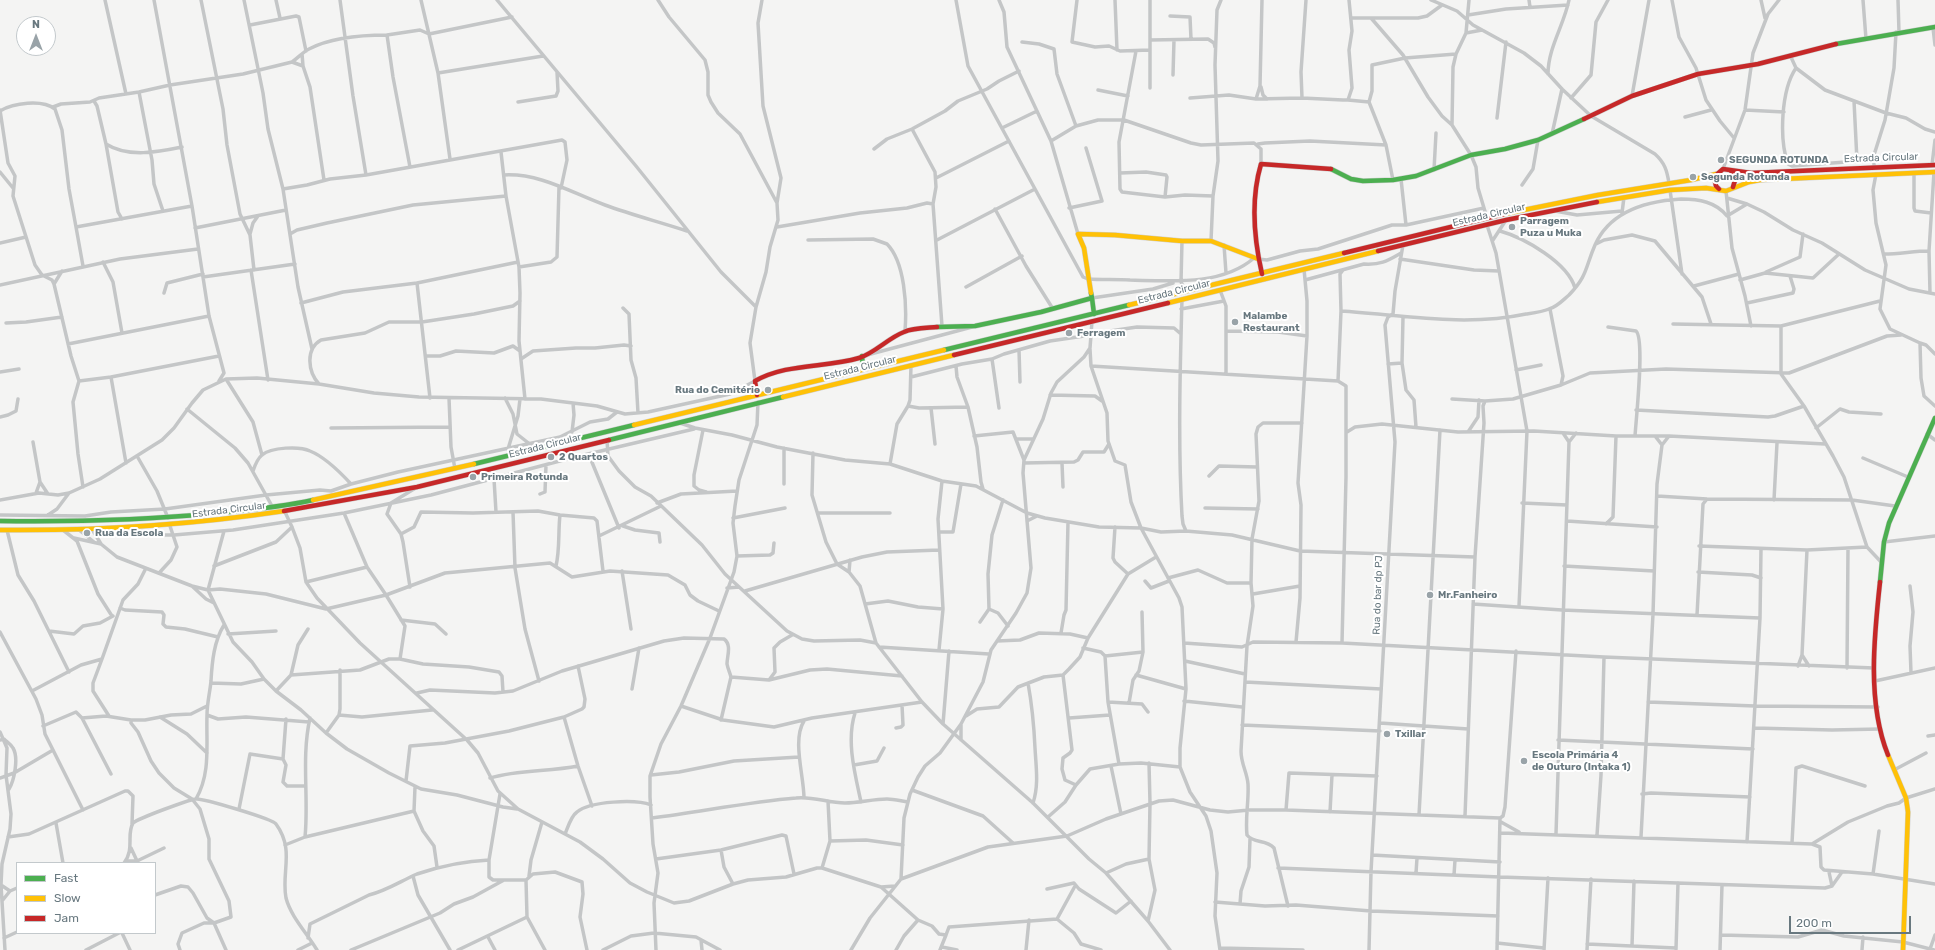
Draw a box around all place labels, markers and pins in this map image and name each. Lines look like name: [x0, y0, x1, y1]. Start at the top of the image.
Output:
place label: SEGUNDA ROTUNDA: [1729, 154, 1829, 166]
marker: SEGUNDA ROTUNDA: [1716, 155, 1726, 165]
place label: Segunda Rotunda: [1701, 171, 1790, 183]
marker: Segunda Rotunda: [1688, 172, 1698, 182]
place label: Parragem Puza u Muka: [1520, 215, 1582, 238]
marker: Parragem Puza u Muka: [1507, 222, 1517, 232]
place label: Malambe Restaurant: [1243, 310, 1300, 334]
marker: Malambe Restaurant: [1230, 317, 1240, 327]
place label: Ferragem: [1077, 327, 1125, 339]
marker: Ferragem: [1064, 328, 1074, 338]
place label: Rua do Cemitério: [675, 384, 760, 396]
marker: Rua do Cemitério: [763, 385, 773, 395]
place label: 2 Quartos: [559, 451, 608, 463]
marker: 2 Quartos: [546, 452, 556, 462]
place label: Primeira Rotunda: [481, 471, 568, 483]
marker: Primeira Rotunda: [468, 472, 478, 482]
place label: Rua da Escola: [95, 527, 163, 539]
marker: Rua da Escola: [82, 528, 92, 538]
place label: Mr.Fanheiro: [1438, 589, 1497, 601]
marker: Mr.Fanheiro: [1425, 590, 1435, 600]
place label: Txillar: [1395, 728, 1426, 740]
marker: Txillar: [1382, 729, 1392, 739]
place label: Escola Primária 4 de Outuro (Intaka 1): [1532, 749, 1631, 772]
marker: Escola Primária 4 de Outuro (Intaka 1): [1519, 756, 1529, 766]

